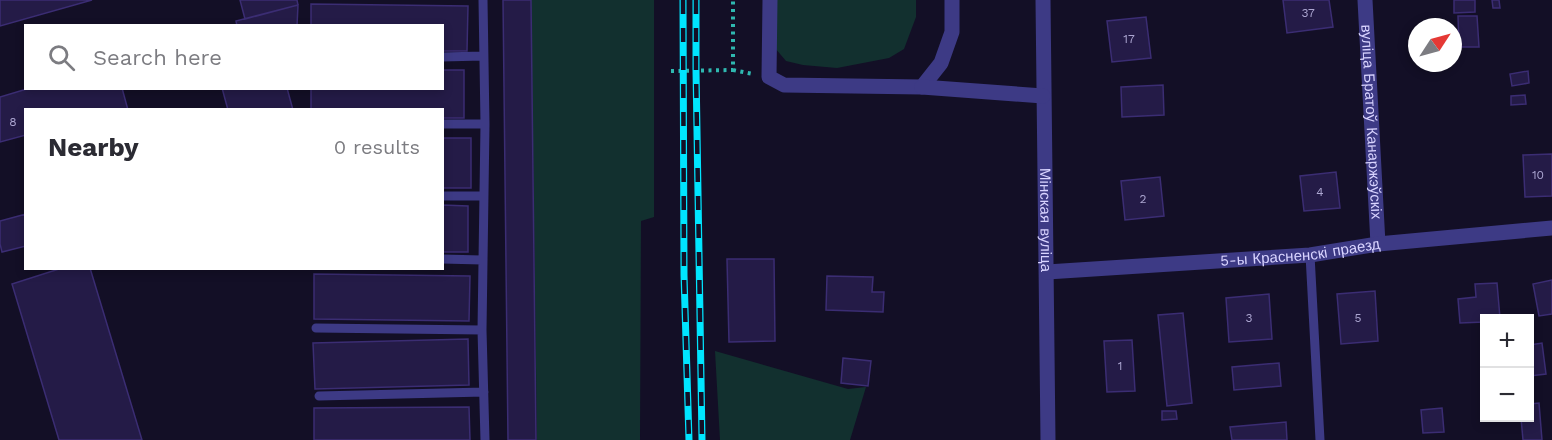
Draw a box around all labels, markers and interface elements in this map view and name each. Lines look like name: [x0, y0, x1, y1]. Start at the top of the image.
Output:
house number: 37: [1301, 6, 1315, 20]
north arrow: [1408, 18, 1462, 72]
search box: [24, 24, 444, 90]
street label: вуліца Братоў Канаржэўскіх: [1357, 24, 1386, 220]
house number: 17: [1123, 32, 1135, 46]
icon: search: [45, 41, 78, 74]
text: Search here: [93, 45, 222, 70]
house number: 8: [9, 115, 17, 129]
text: Nearby: [48, 132, 139, 162]
text: 0 results: [334, 135, 420, 159]
street label: Мінская вуліца: [1036, 168, 1055, 273]
house number: 10: [1532, 168, 1544, 182]
house number: 4: [1316, 185, 1324, 199]
house number: 2: [1140, 192, 1147, 206]
street label: 5-ы Красненскі праезд: [1220, 235, 1382, 270]
house number: 3: [1246, 311, 1253, 325]
house number: 5: [1355, 311, 1362, 325]
map controls: [1480, 314, 1534, 422]
button: +: [1480, 314, 1534, 368]
house number: 1: [1118, 359, 1122, 373]
button: −: [1480, 368, 1534, 422]

